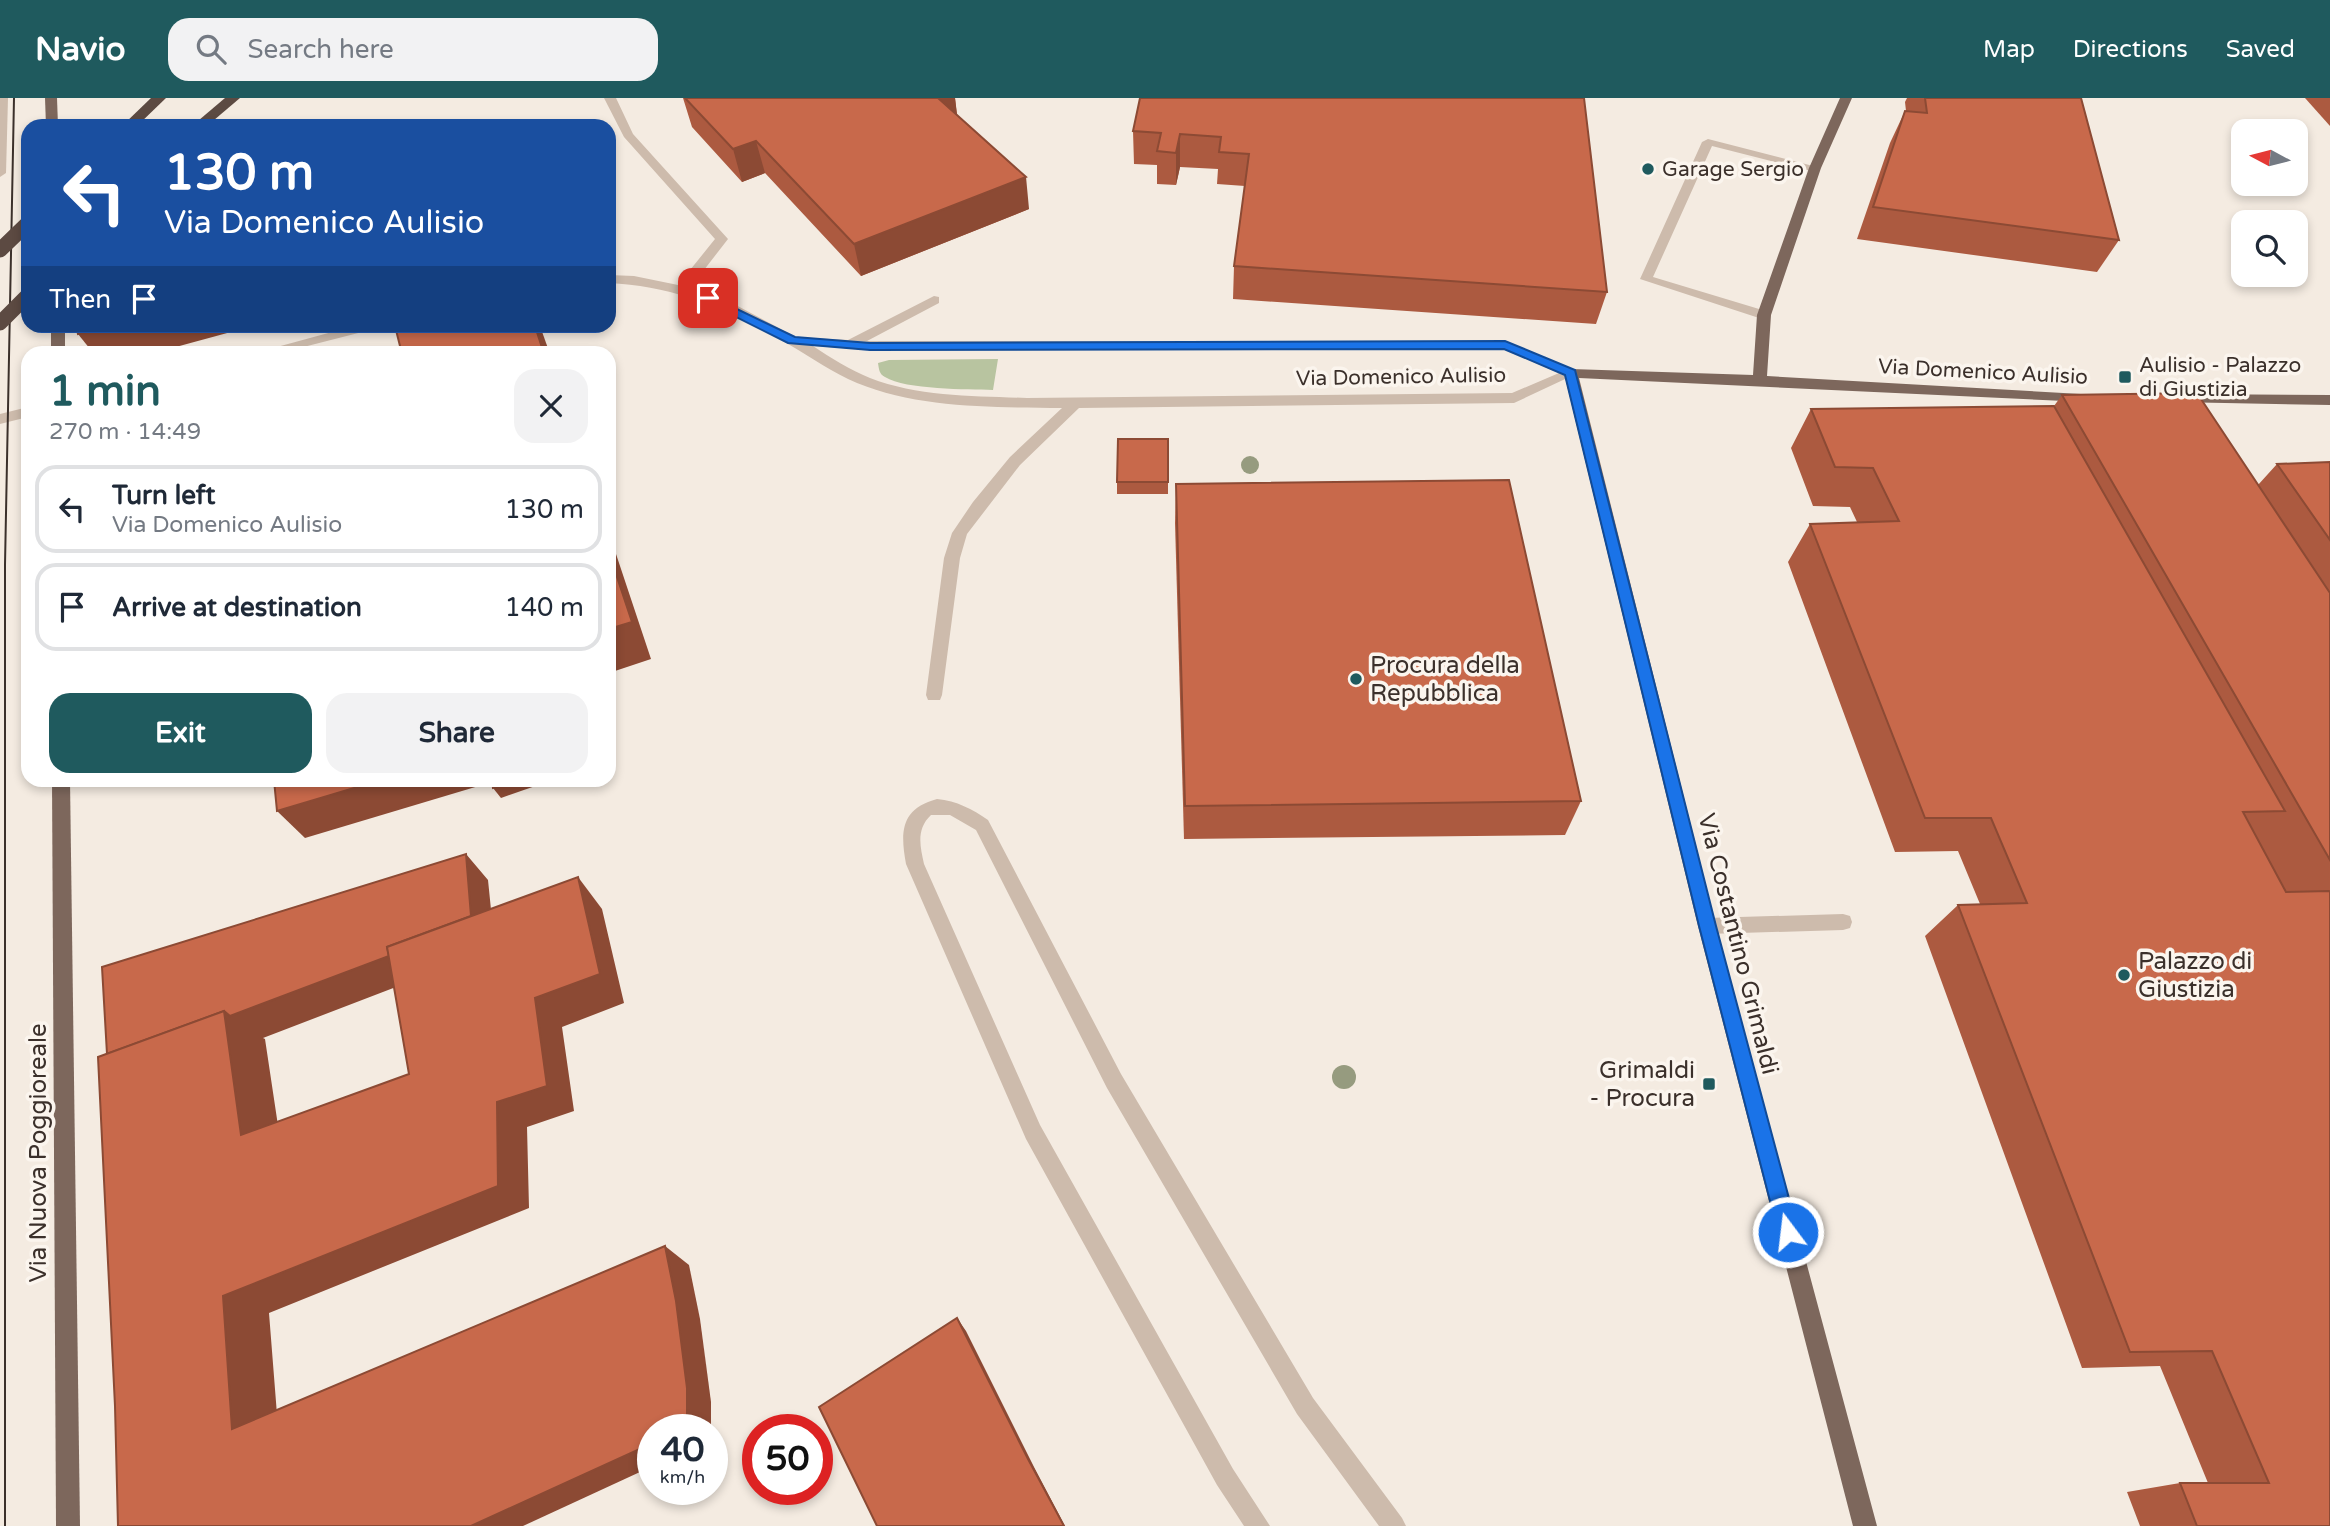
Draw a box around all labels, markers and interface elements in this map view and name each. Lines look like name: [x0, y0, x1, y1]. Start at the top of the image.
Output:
search box: [168, 18, 658, 81]
text: Navio: [35, 30, 126, 69]
icon: search: [192, 30, 230, 68]
text: Search here: [248, 34, 394, 65]
text: Map: [1983, 35, 2035, 64]
text: Directions: [2073, 35, 2188, 64]
text: Saved: [2226, 35, 2295, 64]
north arrow: [2231, 119, 2308, 196]
map controls: [2231, 119, 2308, 287]
text: 130 m: [164, 144, 314, 203]
icon: left: [49, 147, 140, 238]
place label: Garage Sergio: [1662, 157, 1804, 182]
marker: Garage Sergio: [1640, 161, 1656, 177]
text: Via Domenico Aulisio: [164, 204, 484, 242]
button: search: [2231, 210, 2308, 287]
pin: [678, 268, 738, 328]
icon: arrive: [689, 279, 727, 317]
icon: arrive: [125, 280, 163, 318]
text: Then: [49, 284, 111, 315]
place label: Aulisio - Palazzo di Giustizia: [2139, 353, 2301, 402]
street label: Via Domenico Aulisio: [1877, 354, 2089, 390]
street label: Via Domenico Aulisio: [1296, 363, 1506, 391]
text: 1 min: [49, 366, 161, 417]
button: close: [514, 369, 588, 443]
marker: Aulisio - Palazzo di Giustizia: [2117, 369, 2133, 385]
text: 270 m · 14:49: [49, 418, 201, 446]
text: Turn left: [112, 480, 215, 511]
icon: left: [53, 490, 91, 528]
text: 130 m: [504, 494, 584, 525]
text: Via Domenico Aulisio: [112, 511, 342, 539]
icon: arrive: [53, 588, 91, 626]
text: Arrive at destination: [112, 592, 362, 623]
text: 140 m: [504, 592, 584, 623]
place label: Procura della Repubblica: [1370, 651, 1520, 708]
marker: Procura della Repubblica: [1348, 671, 1364, 687]
button: Exit: [49, 693, 312, 773]
button: Share: [326, 693, 588, 773]
street label: Via Costantino Grimaldi: [1692, 810, 1784, 1078]
place label: Palazzo di Giustizia: [2138, 947, 2252, 1004]
marker: Palazzo di Giustizia: [2116, 967, 2132, 983]
street label: Via Nuova Poggioreale: [24, 1023, 53, 1283]
place label: Grimaldi - Procura: [1590, 1056, 1695, 1113]
marker: Grimaldi - Procura: [1701, 1076, 1717, 1092]
position arrow: [1751, 1195, 1825, 1269]
speed limit sign: 50: [742, 1414, 833, 1505]
text: 40: [661, 1429, 704, 1471]
text: km/h: [660, 1466, 705, 1488]

